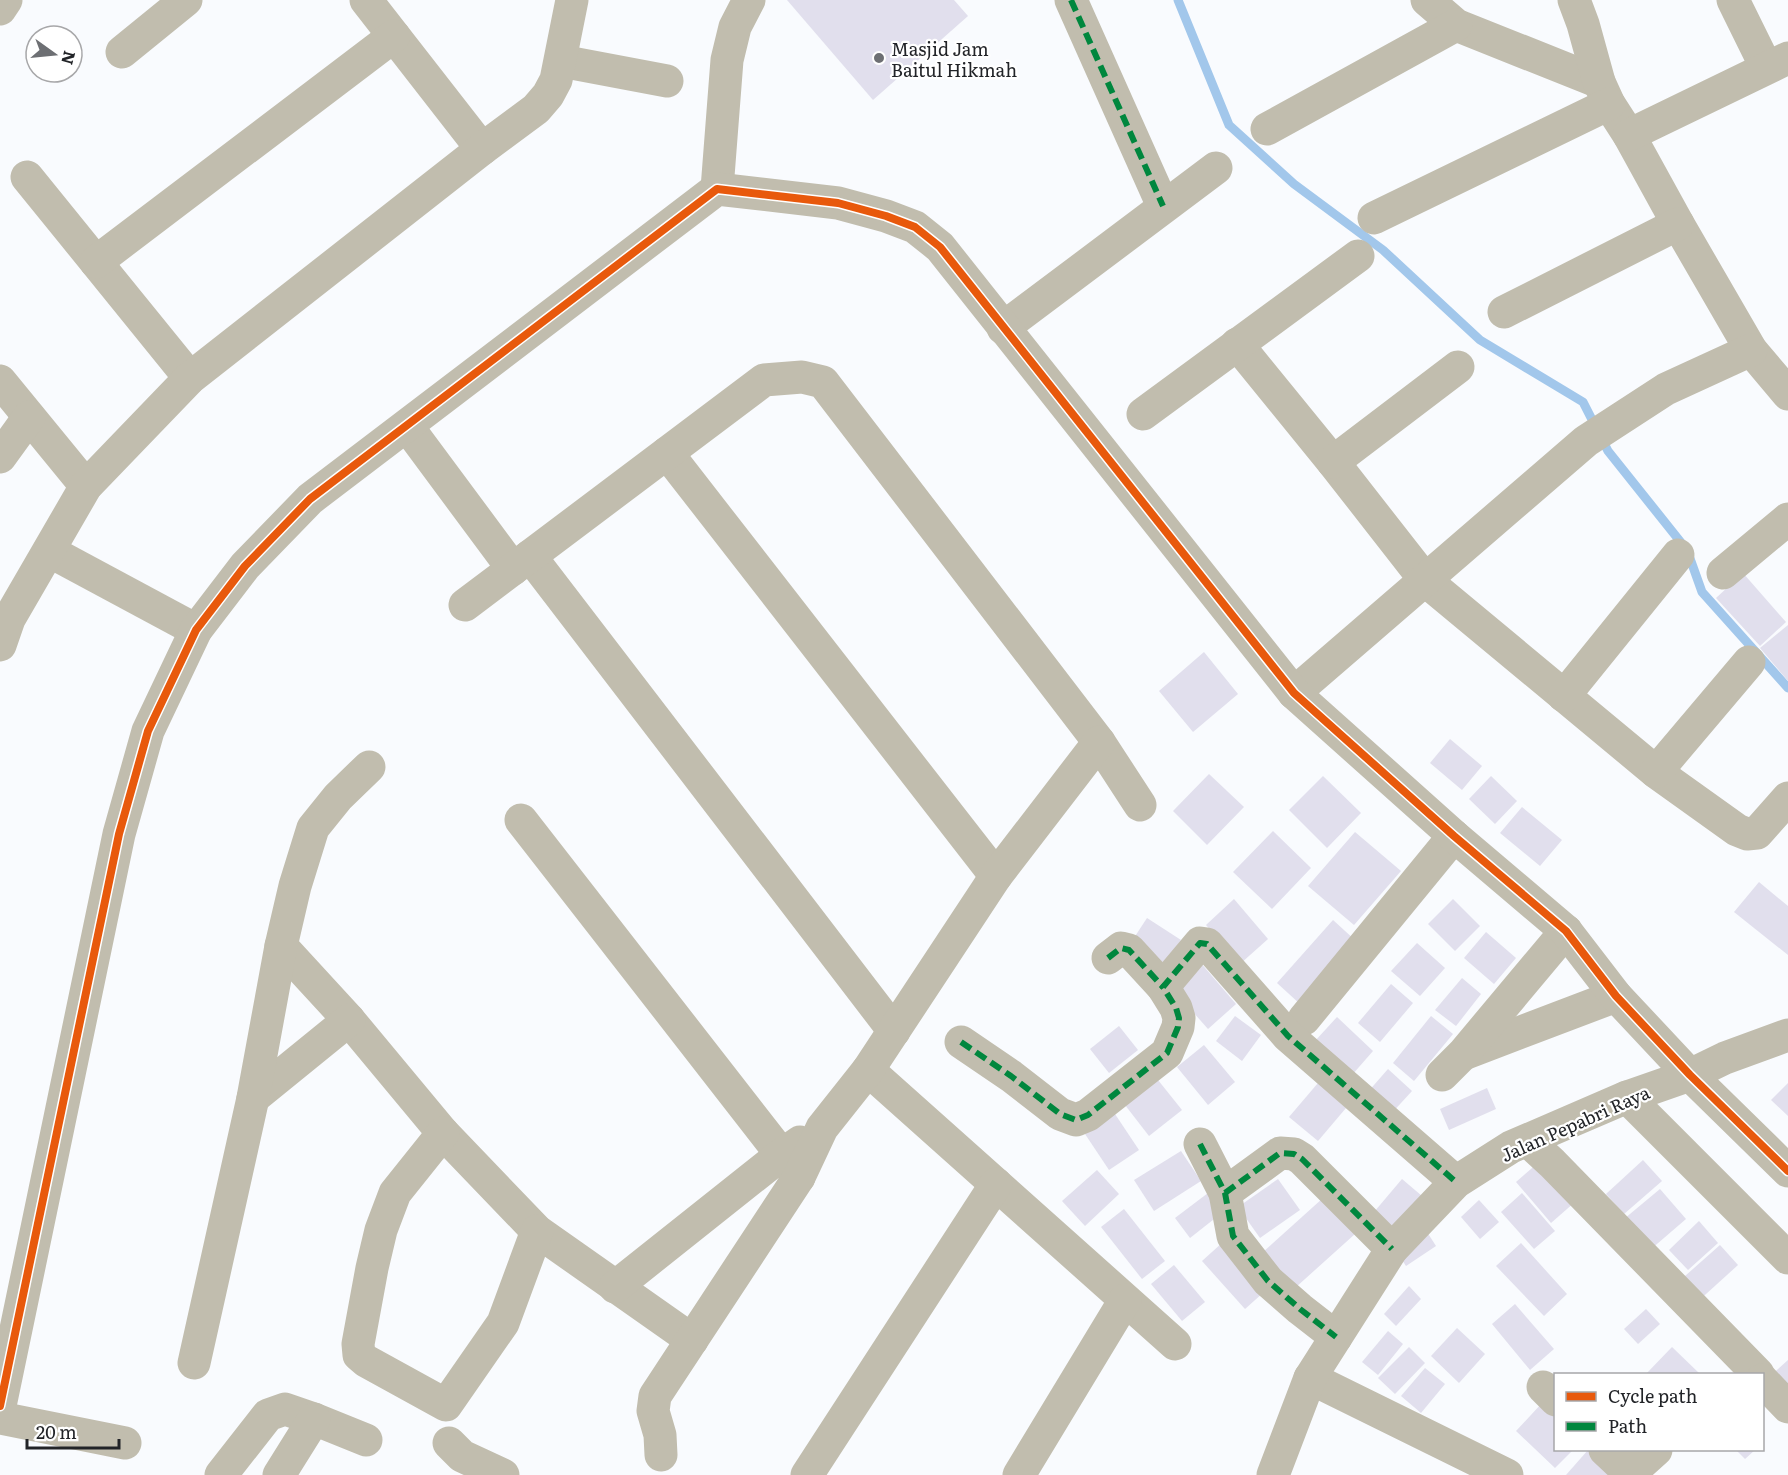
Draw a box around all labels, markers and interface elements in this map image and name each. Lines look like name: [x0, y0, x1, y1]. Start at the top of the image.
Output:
north arrow: [24, 24, 84, 84]
place label: Masjid Jam Baitul Hikmah: [891, 35, 1017, 83]
text: N: [56, 49, 83, 68]
marker: Masjid Jam Baitul Hikmah: [872, 51, 886, 65]
street label: Jalan Pepabri Raya: [1496, 1078, 1654, 1168]
legend: [1554, 1373, 1764, 1451]
text: Cycle path: [1608, 1382, 1697, 1409]
scale bar: [27, 1412, 118, 1450]
text: Path: [1608, 1412, 1647, 1439]
text: 20 m: [36, 1418, 77, 1445]

